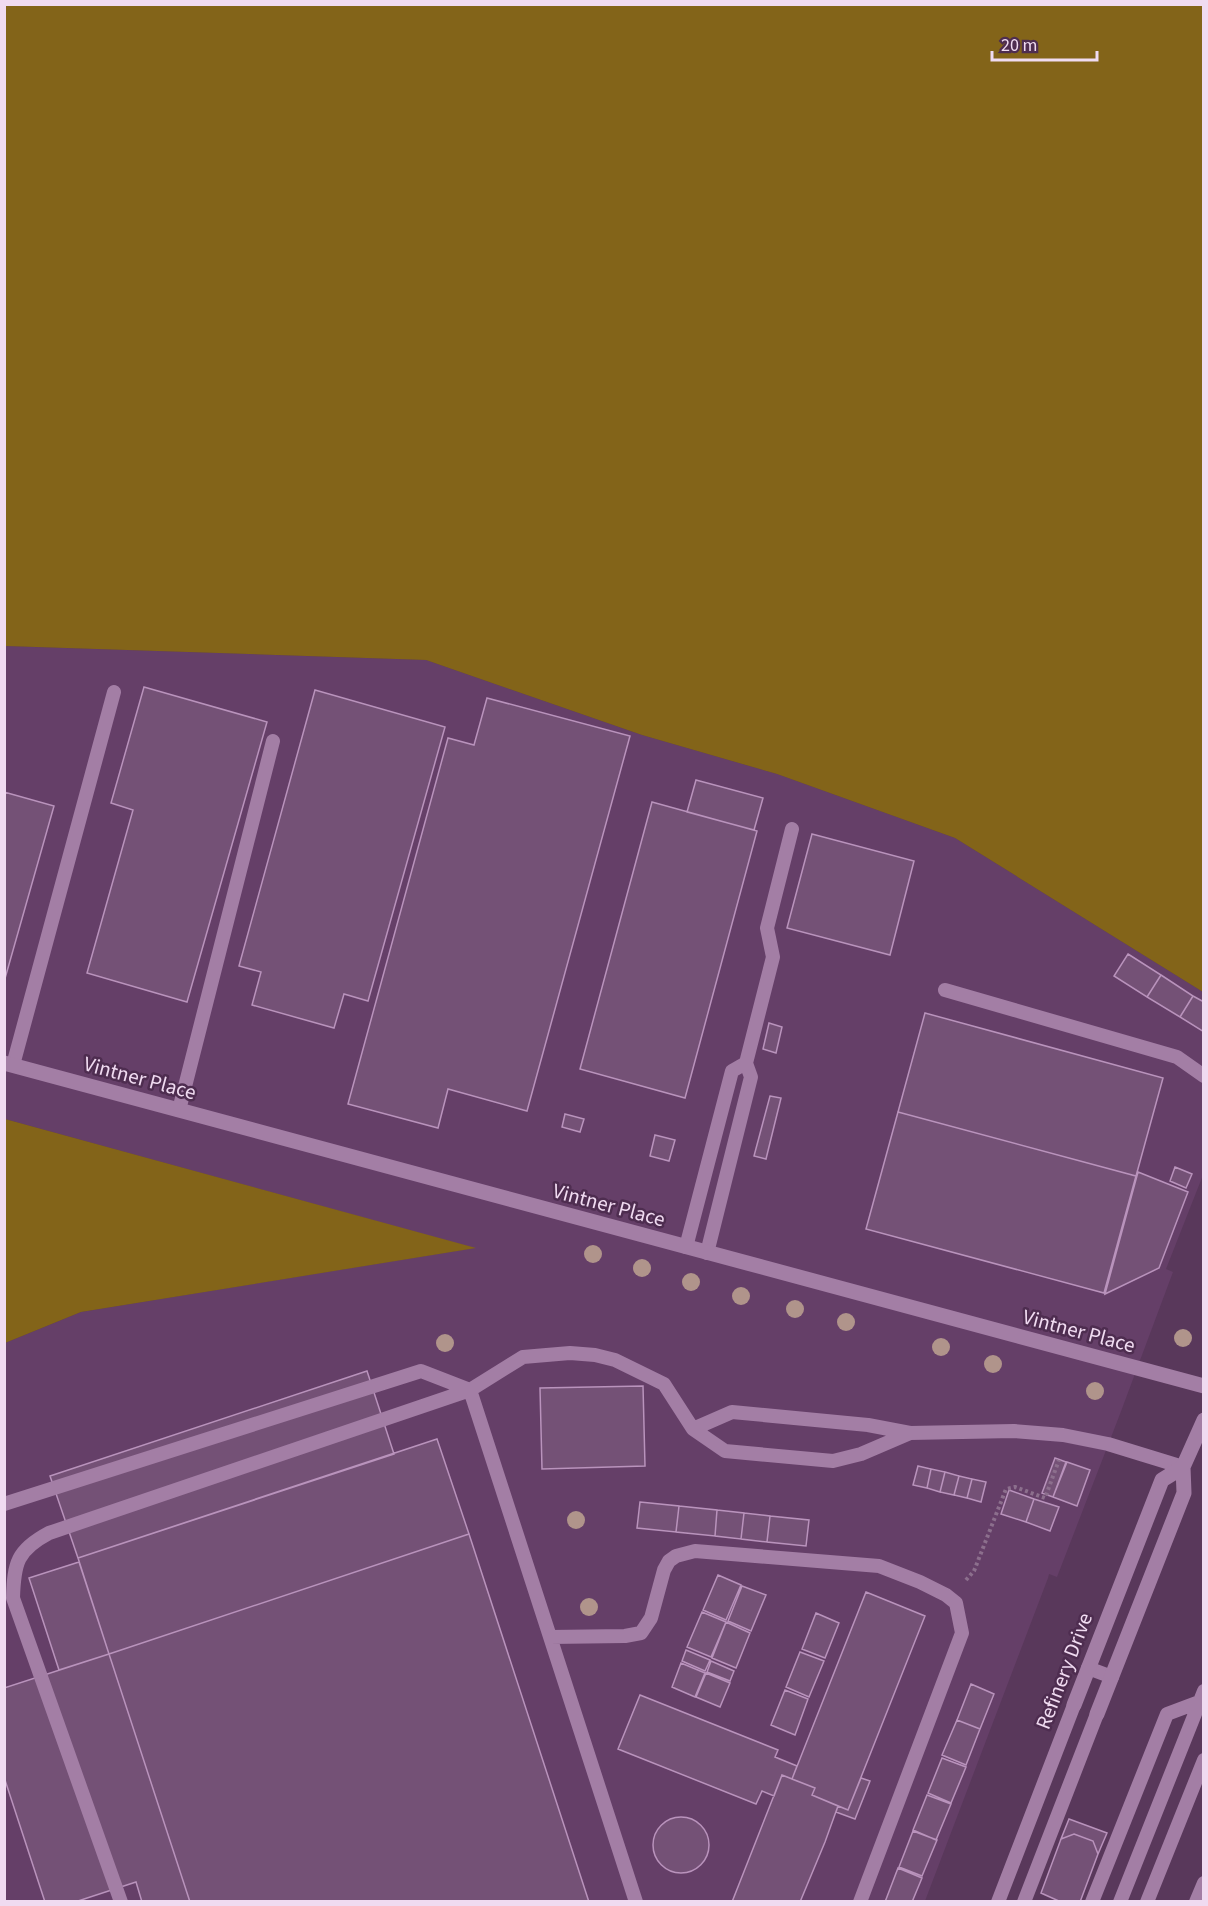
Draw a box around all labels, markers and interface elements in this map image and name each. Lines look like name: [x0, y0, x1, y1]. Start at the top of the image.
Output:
scale bar: [992, 24, 1097, 62]
text: 20 m: [1001, 33, 1037, 58]
street label: Vintner Place: [80, 1049, 200, 1107]
street label: Vintner Place: [549, 1176, 669, 1234]
street label: Vintner Place: [1019, 1302, 1139, 1360]
street label: Refinery Drive: [1028, 1608, 1100, 1734]

